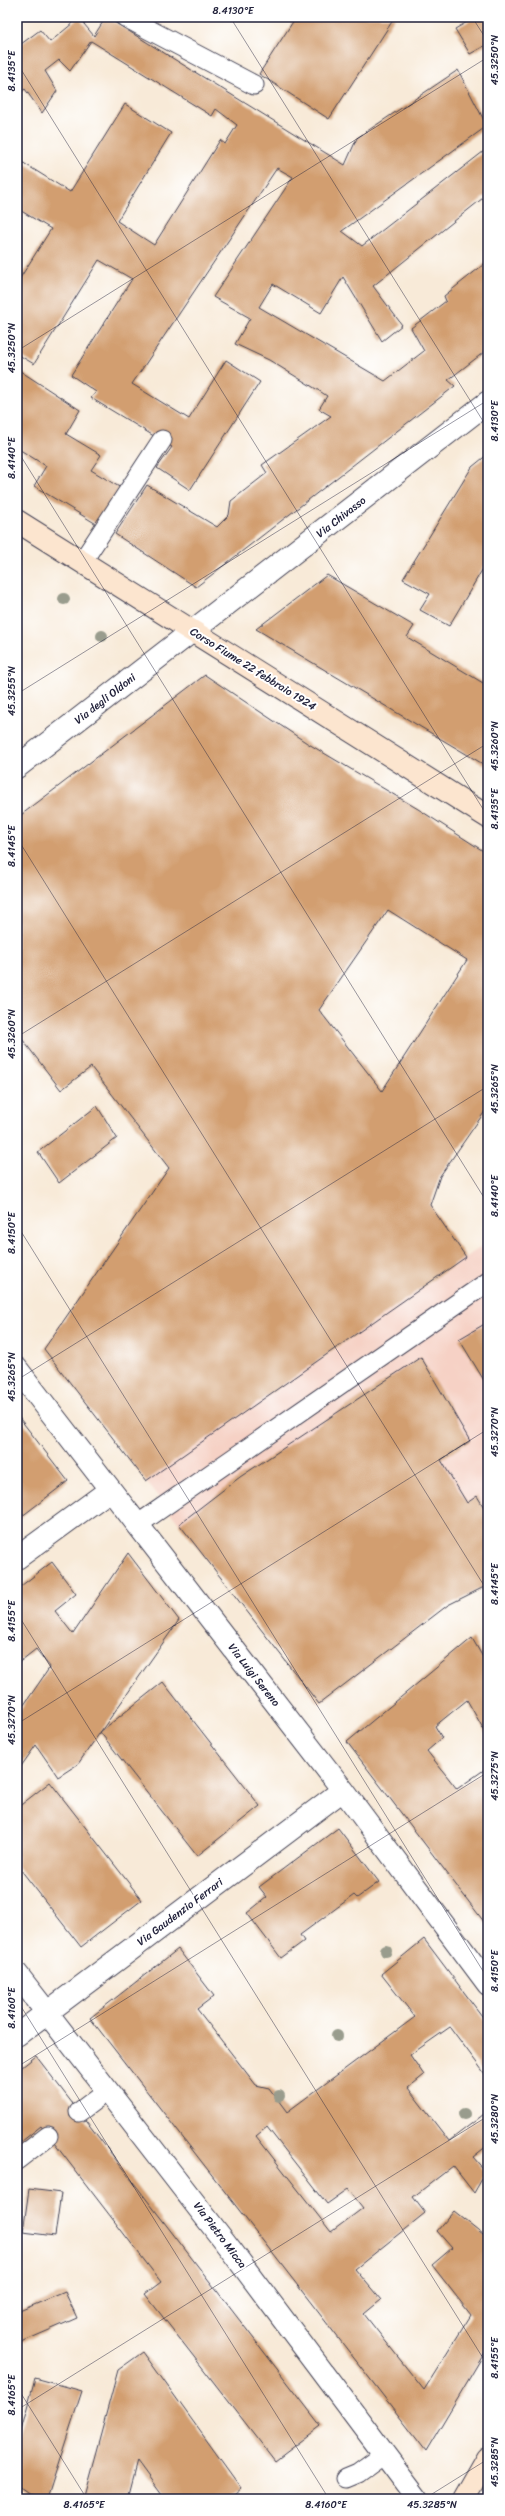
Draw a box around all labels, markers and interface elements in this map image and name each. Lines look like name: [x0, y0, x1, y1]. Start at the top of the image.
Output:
text: 8.4130°E: [212, 2, 255, 20]
text: 45.3250°N: [486, 35, 504, 85]
text: 8.4135°E: [3, 49, 21, 92]
text: 45.3250°N: [3, 323, 21, 373]
text: 8.4130°E: [486, 399, 504, 442]
text: 8.4140°E: [3, 436, 21, 479]
street label: Via Chivasso: [312, 491, 371, 543]
street label: Corso Fiume 22 febbraio 1924: [186, 622, 320, 716]
text: 45.3255°N: [3, 666, 21, 716]
street label: Via degli Oldoni: [70, 668, 141, 729]
text: 45.3260°N: [486, 721, 504, 771]
text: 8.4135°E: [486, 787, 504, 830]
text: 8.4145°E: [3, 824, 21, 867]
text: 45.3260°N: [3, 1009, 21, 1059]
text: 45.3265°N: [486, 1064, 504, 1114]
text: 8.4140°E: [486, 1174, 504, 1217]
text: 8.4150°E: [3, 1211, 21, 1254]
text: 45.3265°N: [3, 1352, 21, 1402]
text: 45.3270°N: [486, 1407, 504, 1457]
text: 8.4145°E: [486, 1562, 504, 1605]
text: 8.4155°E: [3, 1599, 21, 1642]
street label: Via Luigi Sereno: [223, 1639, 285, 1711]
text: 45.3270°N: [3, 1695, 21, 1745]
text: 45.3275°N: [486, 1751, 504, 1801]
street label: Via Gaudenzio Ferrari: [133, 1873, 228, 1951]
text: 8.4150°E: [486, 1949, 504, 1992]
text: 8.4160°E: [3, 1986, 21, 2029]
text: 45.3280°N: [486, 2094, 504, 2144]
street label: Via Pietro Micca: [189, 2198, 252, 2273]
text: 8.4155°E: [486, 2336, 504, 2379]
text: 8.4165°E: [3, 2373, 21, 2416]
text: 45.3285°N: [486, 2437, 504, 2487]
text: 8.4165°E: [63, 2496, 106, 2514]
text: 8.4160°E: [305, 2496, 348, 2514]
text: 45.3285°N: [407, 2496, 457, 2514]

